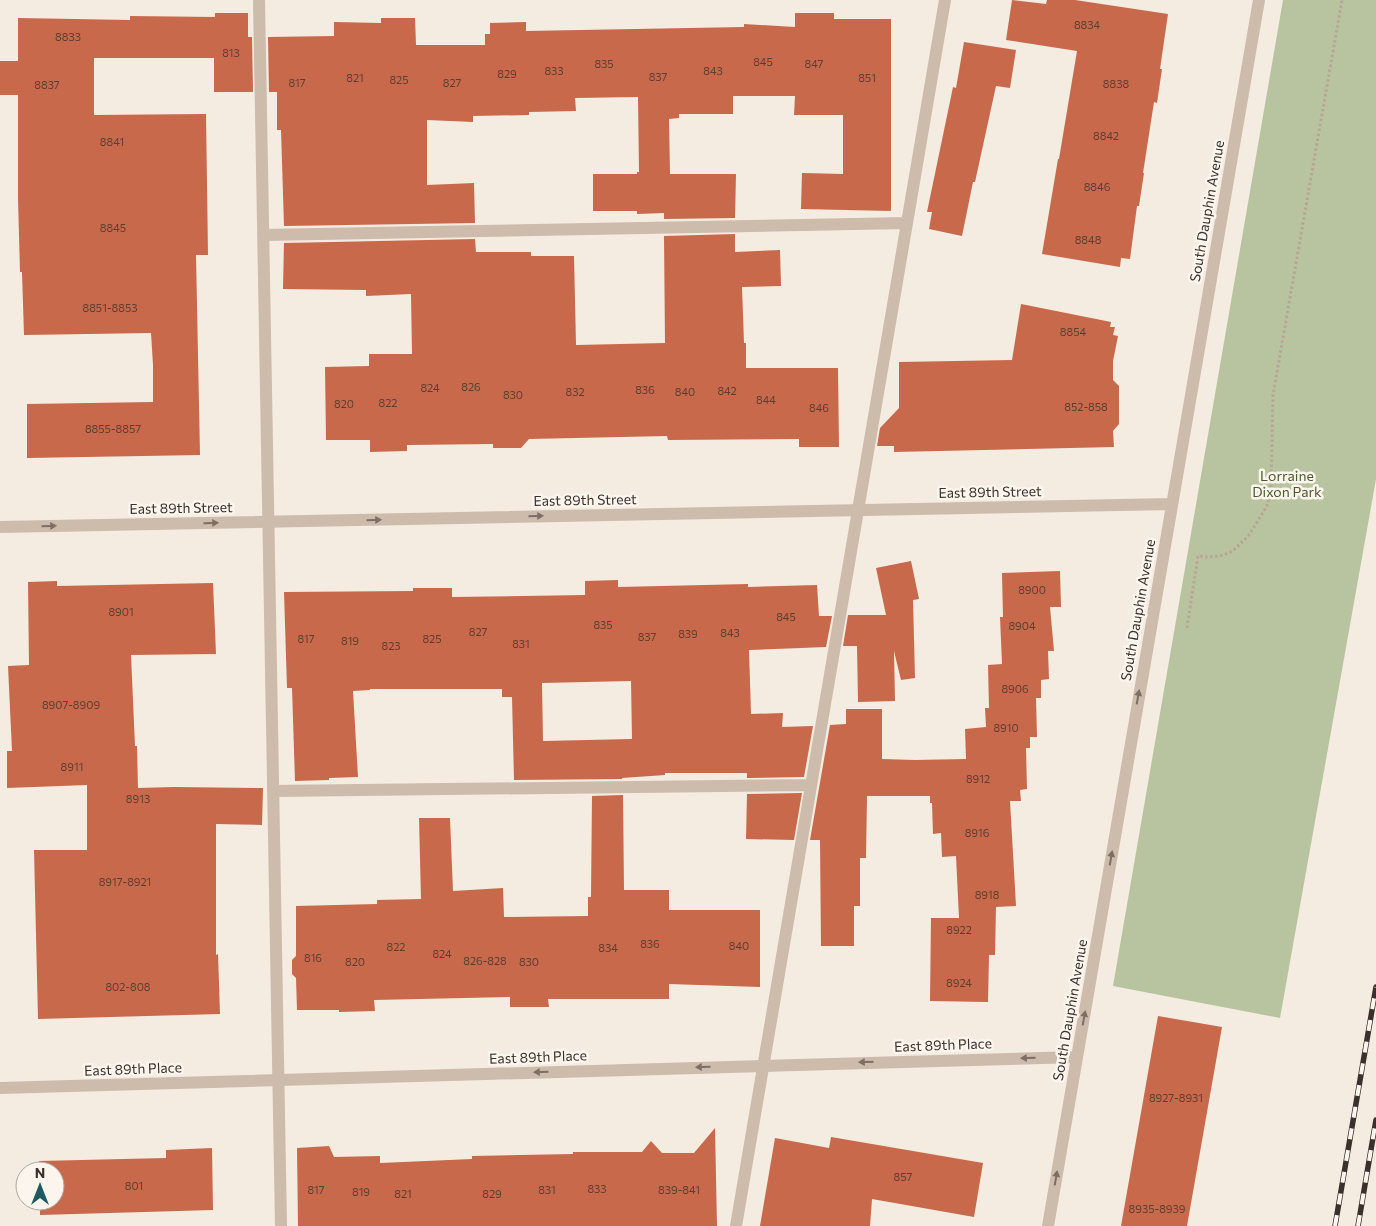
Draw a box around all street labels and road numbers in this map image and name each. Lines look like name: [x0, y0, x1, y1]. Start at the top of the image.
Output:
street label: South Dauphin Avenue: [1186, 139, 1227, 283]
street label: East 89th Street: [938, 482, 1042, 501]
street label: East 89th Street: [533, 490, 637, 509]
street label: East 89th Street: [129, 498, 233, 517]
street label: South Dauphin Avenue: [1117, 538, 1158, 682]
street label: South Dauphin Avenue: [1049, 938, 1090, 1082]
street label: East 89th Place: [894, 1034, 992, 1055]
street label: East 89th Place: [489, 1046, 587, 1067]
street label: East 89th Place: [84, 1058, 182, 1079]

